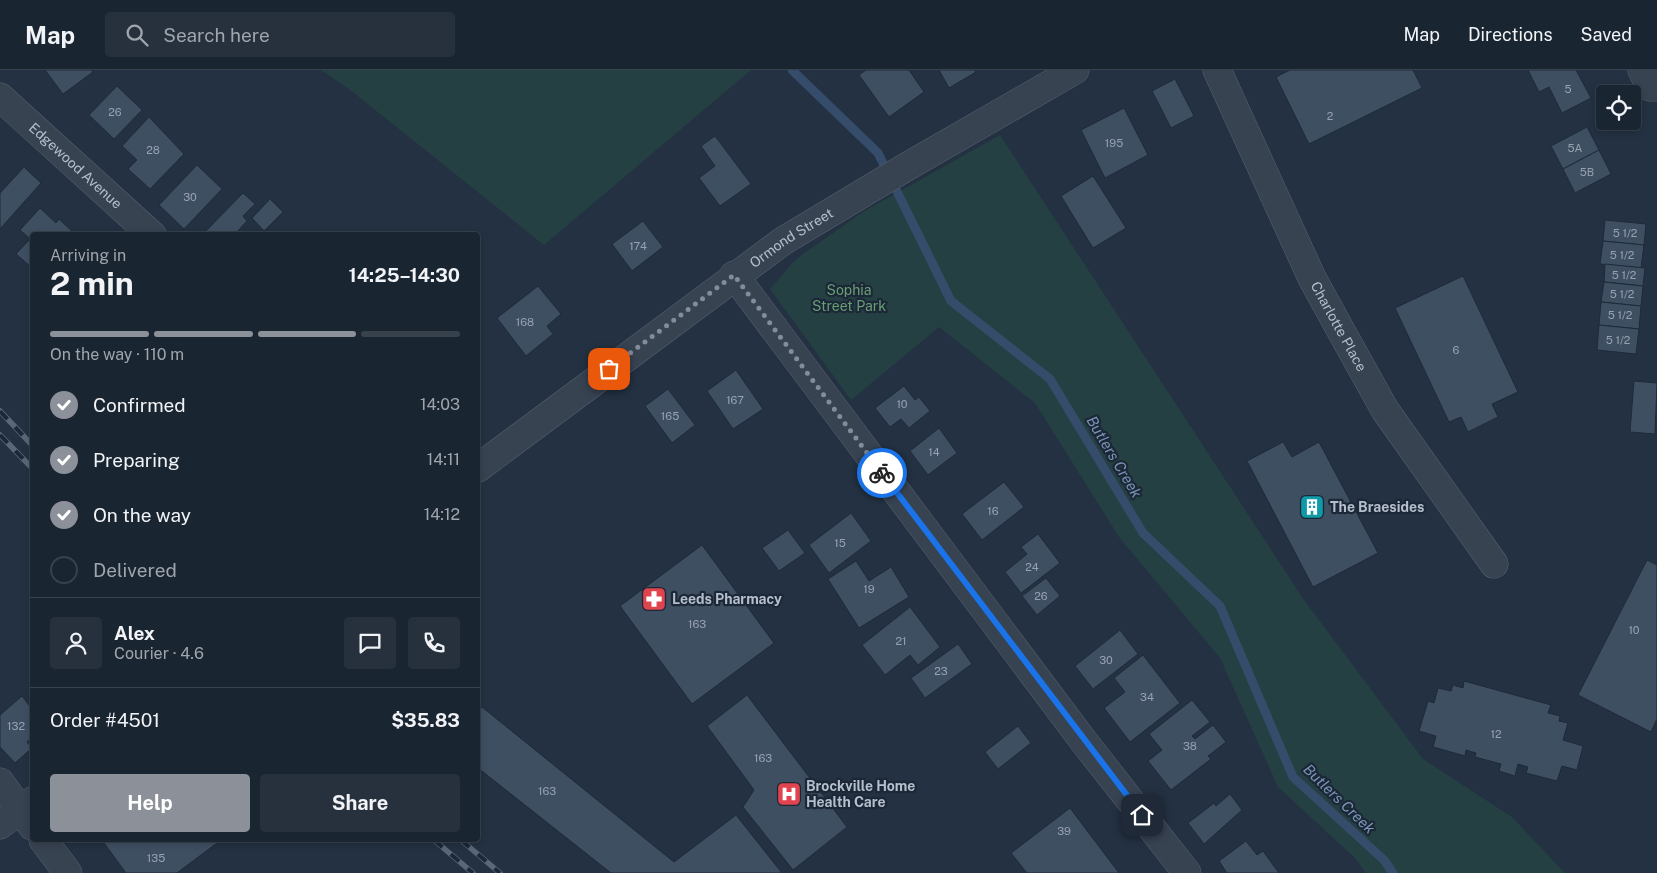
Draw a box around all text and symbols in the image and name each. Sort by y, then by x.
search box [105,12,455,57]
text: Map [25,21,75,49]
icon: search [123,21,151,49]
text: Search here [163,24,270,46]
text: Map [1403,24,1440,45]
text: Directions [1468,24,1553,45]
text: Saved [1581,24,1632,45]
house number: 5 [1564,83,1572,95]
map controls [1596,85,1641,130]
button: locate [1596,85,1641,130]
house number: 26 [108,106,122,118]
house number: 2 [1327,110,1334,122]
street label: Edgewood Avenue [26,119,125,212]
house number: 195 [1105,137,1123,149]
house number: 5A [1568,142,1583,154]
house number: 28 [146,144,160,156]
house number: 5B [1580,166,1594,178]
house number: 30 [183,191,197,203]
street label: Ormond Street [747,205,836,271]
house number: 5 1/2 [1613,227,1638,239]
house number: 174 [629,240,647,252]
text: Arriving in [50,246,126,265]
house number: 5 1/2 [1610,249,1635,261]
text: 14:25–14:30 [349,264,460,286]
text: 2 min [50,265,134,302]
house number: 5 1/2 [1612,269,1637,281]
street label: Charlotte Place [1308,279,1370,374]
park label: Sophia Street Park [812,282,886,314]
house number: 5 1/2 [1610,288,1635,300]
house number: 5 1/2 [1608,309,1633,321]
house number: 168 [516,316,534,328]
house number: 5 1/2 [1606,334,1631,346]
house number: 6 [1453,344,1460,356]
text: On the way · 110 m [50,345,184,364]
pin [588,348,630,390]
icon: bag [595,355,623,383]
icon: check [50,391,78,419]
text: Confirmed [93,394,186,416]
house number: 167 [726,394,744,406]
text: 14:03 [420,395,460,414]
house number: 10 [896,398,908,410]
house number: 165 [661,410,679,422]
water label: Butlers Creek [1083,413,1146,502]
icon: check [50,446,78,474]
house number: 14 [928,446,940,458]
courier [857,448,907,498]
text: Preparing [93,449,180,471]
text: 14:11 [427,450,460,469]
icon: bike [868,459,896,487]
building icon: The Braesides [1299,494,1325,520]
place label: The Braesides [1330,499,1424,515]
icon: check [50,501,78,529]
text: On the way [93,504,191,526]
text: 14:12 [424,505,460,524]
house number: 16 [987,505,999,517]
house number: 15 [834,537,846,549]
text: Delivered [93,559,177,581]
house number: 24 [1025,561,1039,573]
house number: 19 [863,583,875,595]
pharmacy icon: Leeds Pharmacy [641,586,667,612]
house number: 26 [1034,590,1048,602]
place label: Leeds Pharmacy [672,591,782,607]
button: person [50,617,102,669]
button: chat [344,617,396,669]
button: phone [408,617,460,669]
house number: 163 [688,618,706,630]
text: Alex [114,622,155,644]
house number: 10 [1628,624,1640,636]
house number: 21 [895,635,907,647]
text: Courier · 4.6 [114,644,204,663]
house number: 30 [1099,654,1113,666]
house number: 23 [934,665,948,677]
house number: 34 [1140,691,1154,703]
text: Order #4501 [50,709,160,731]
text: $35.83 [391,709,460,731]
house number: 132 [7,720,25,732]
house number: 12 [1490,728,1502,740]
house number: 38 [1183,740,1197,752]
house number: 163 [754,752,772,764]
water label: Butlers Creek [1300,760,1379,838]
button: Help [50,774,250,832]
button: Share [260,774,460,832]
place label: Brockville Home Health Care [806,778,915,810]
hospital icon: Brockville Home Health Care [776,781,802,807]
house number: 163 [538,785,556,797]
pin [1121,794,1163,836]
icon: home [1128,801,1156,829]
house number: 39 [1057,825,1071,837]
house number: 135 [147,852,165,864]

